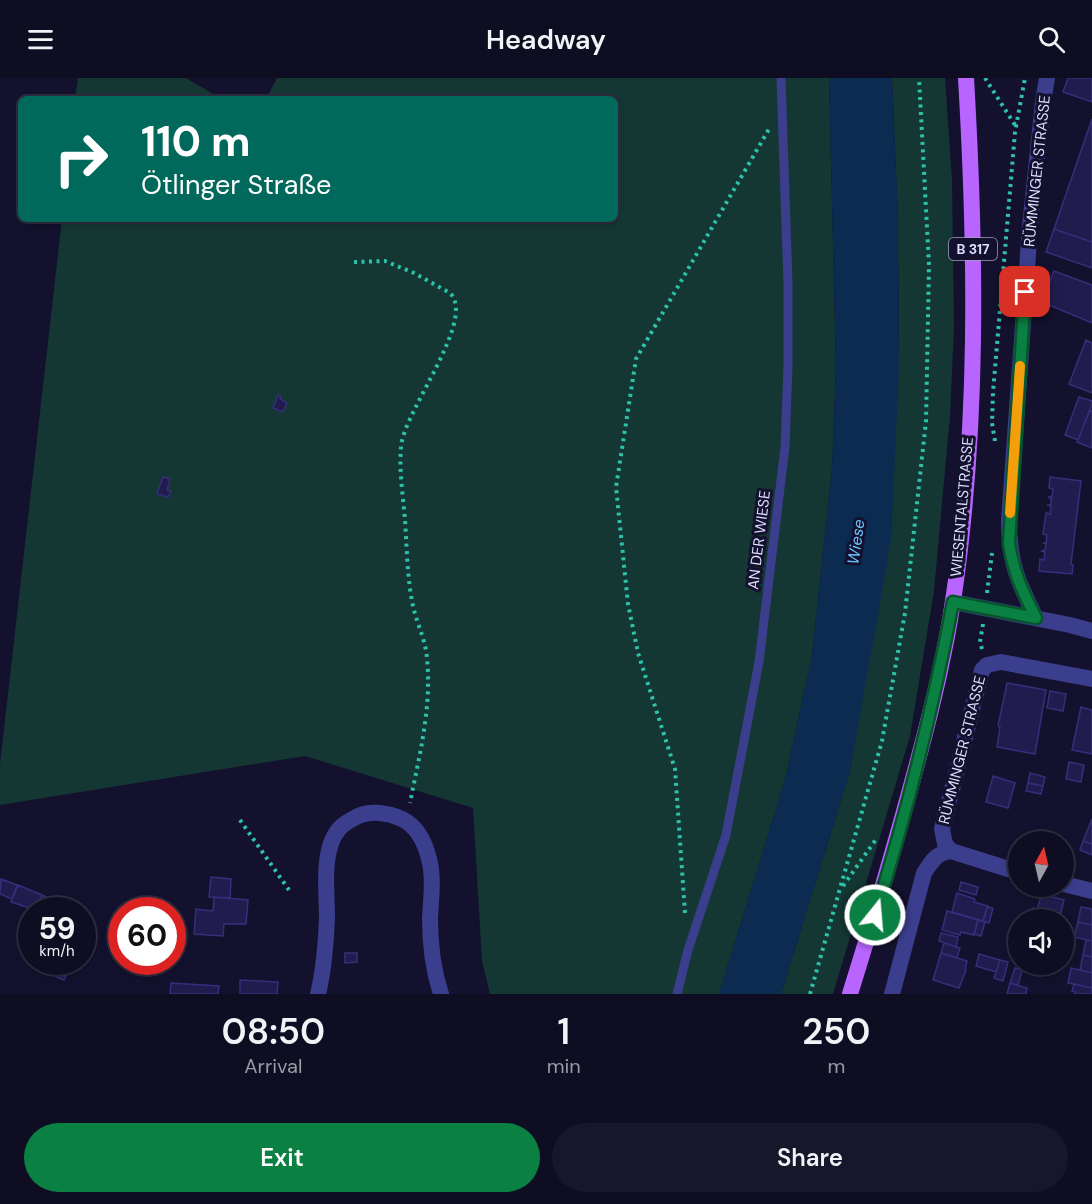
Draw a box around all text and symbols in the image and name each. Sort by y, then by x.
text: Headway [486,22,606,57]
icon: menu [24,23,57,56]
icon: search [1035,23,1068,56]
street label: RÜMMINGER STRASSE [1019,94,1055,248]
text: 110 m [141,114,251,169]
icon: right [42,120,120,198]
text: Ötlinger Straße [141,167,331,202]
road number: B 317 [949,238,997,260]
pin [999,266,1050,317]
icon: arrive [1008,275,1041,308]
street label: WIESENTALSTRASSE [946,436,978,578]
street label: AN DER WIESE [743,489,775,591]
water label: Wiese [842,518,870,566]
street label: RÜMMINGER STRASSE [934,674,990,826]
north arrow [1008,831,1074,897]
map controls [1008,831,1074,975]
position arrow [843,883,907,947]
speed limit sign: 60 [108,897,186,975]
text: 59 [39,909,76,948]
button: sound [1008,909,1074,975]
text: km/h [39,941,75,961]
text: 08:50 [222,1008,325,1055]
text: 1 [557,1008,570,1055]
text: 250 [802,1008,870,1055]
text: Arrival [244,1053,302,1079]
text: min [547,1053,581,1079]
text: m [827,1053,845,1079]
button: Exit [24,1123,540,1192]
button: Share [552,1123,1068,1192]

